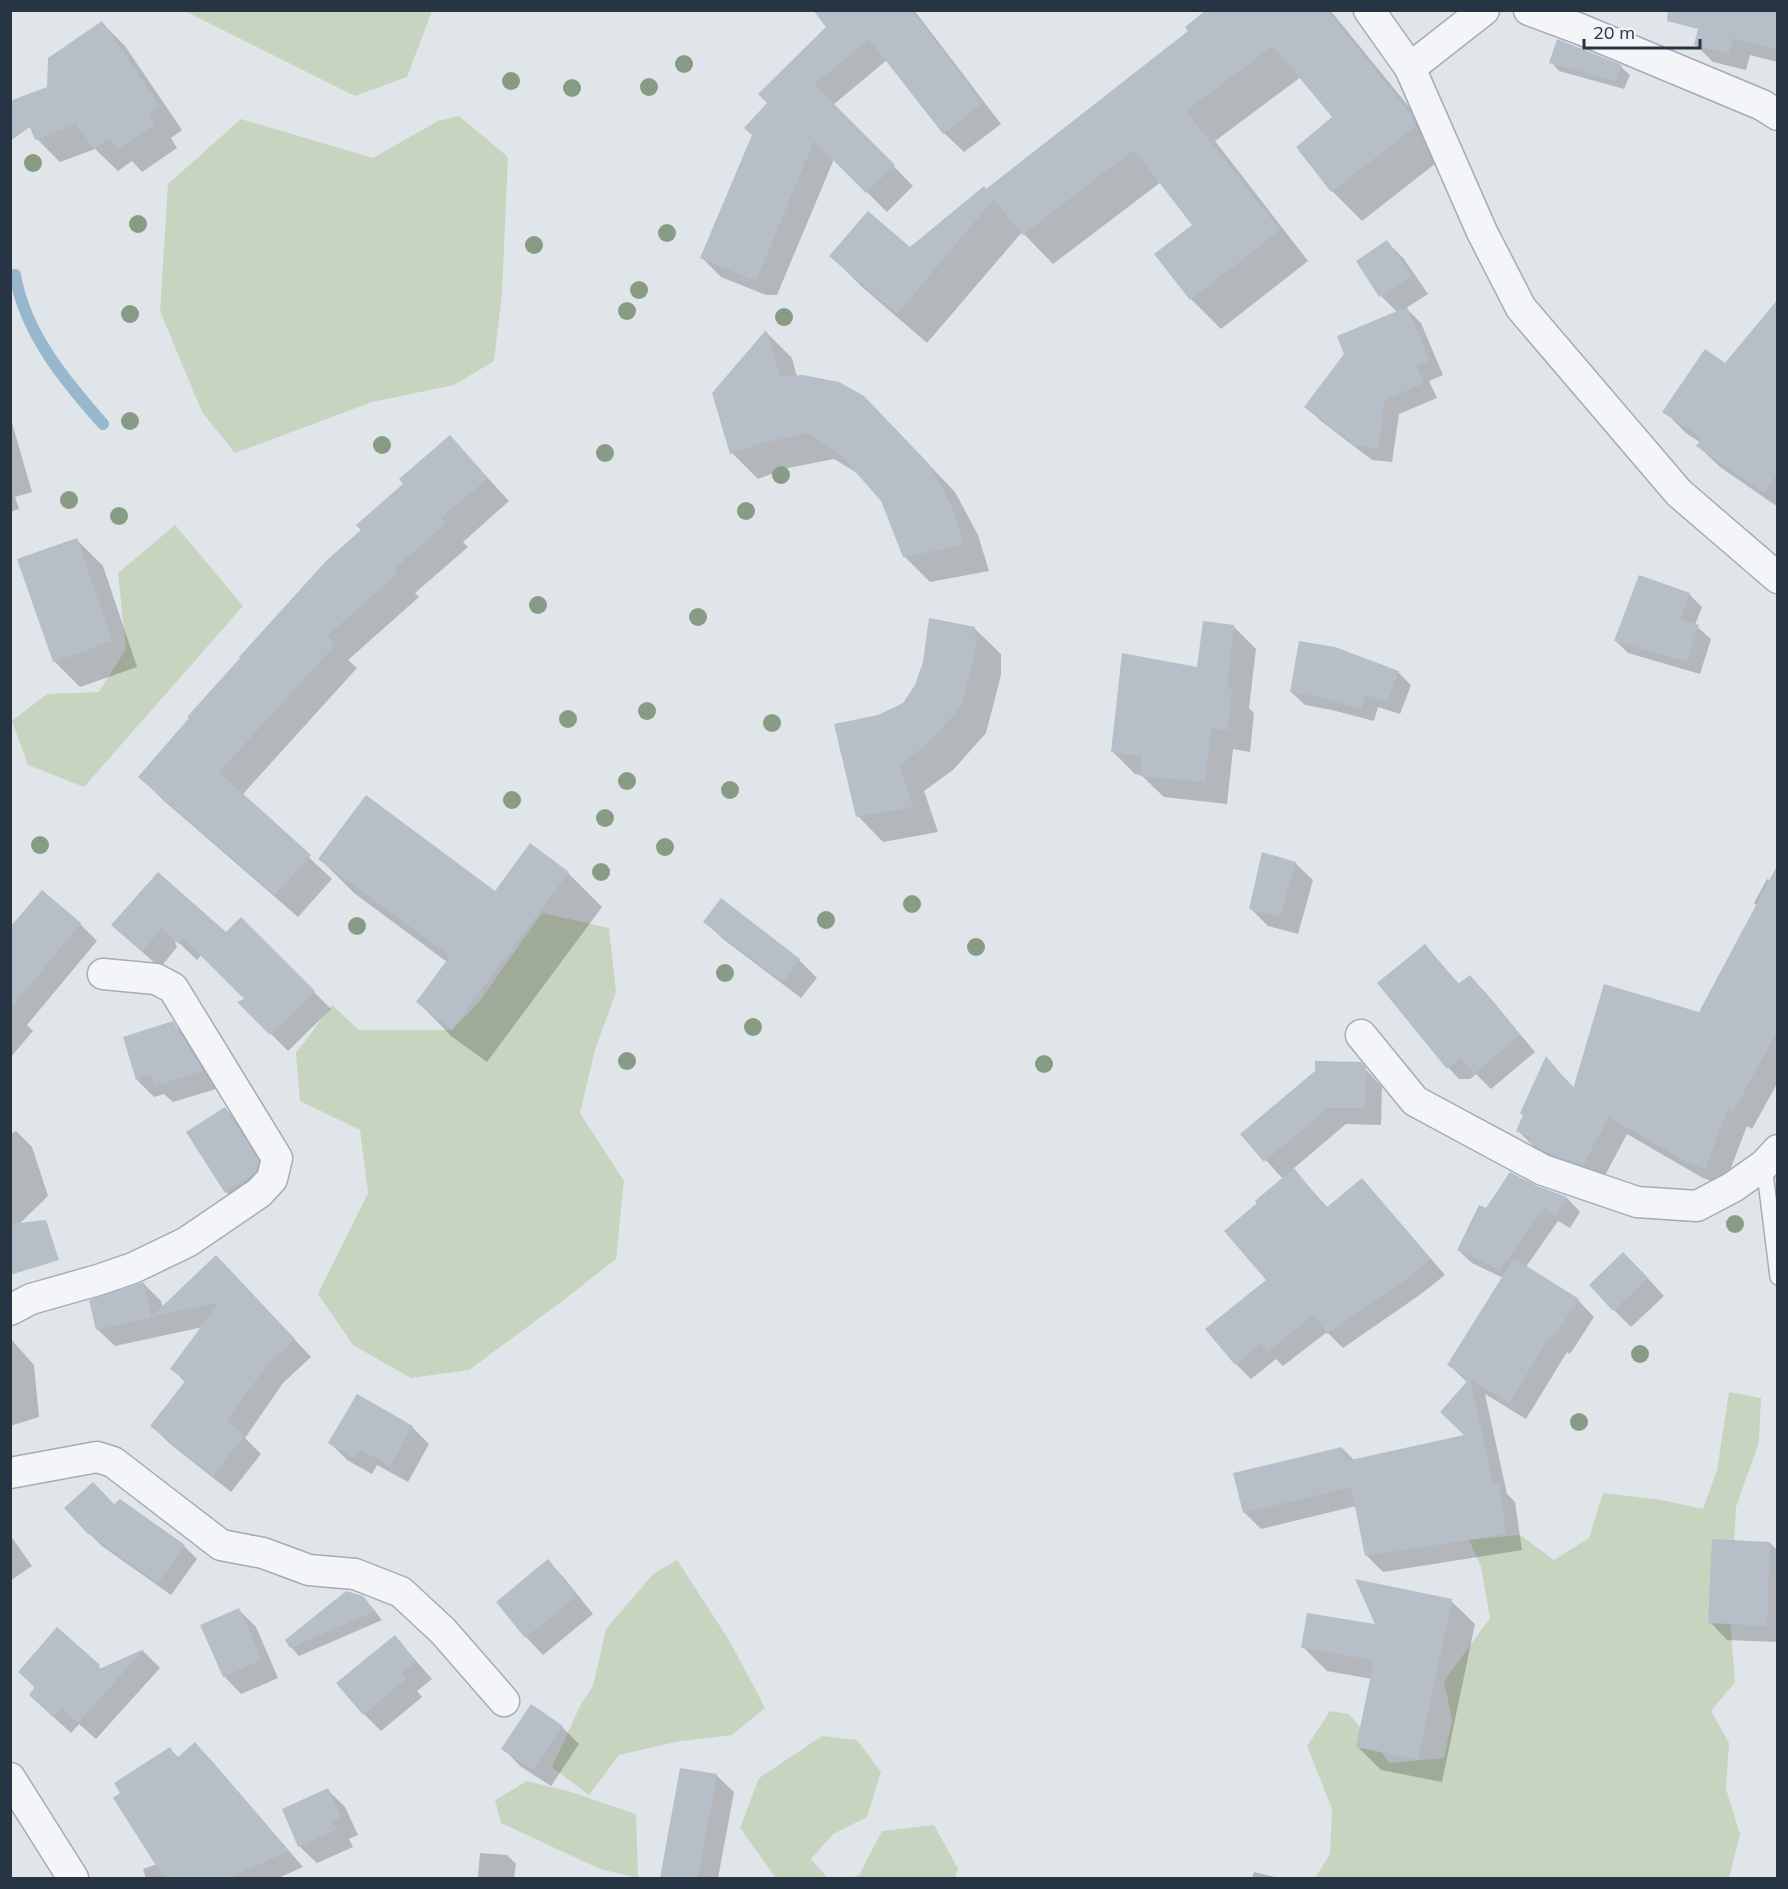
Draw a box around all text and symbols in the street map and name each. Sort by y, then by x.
scale bar [1584,12,1700,50]
text: 20 m [1593,21,1635,44]

